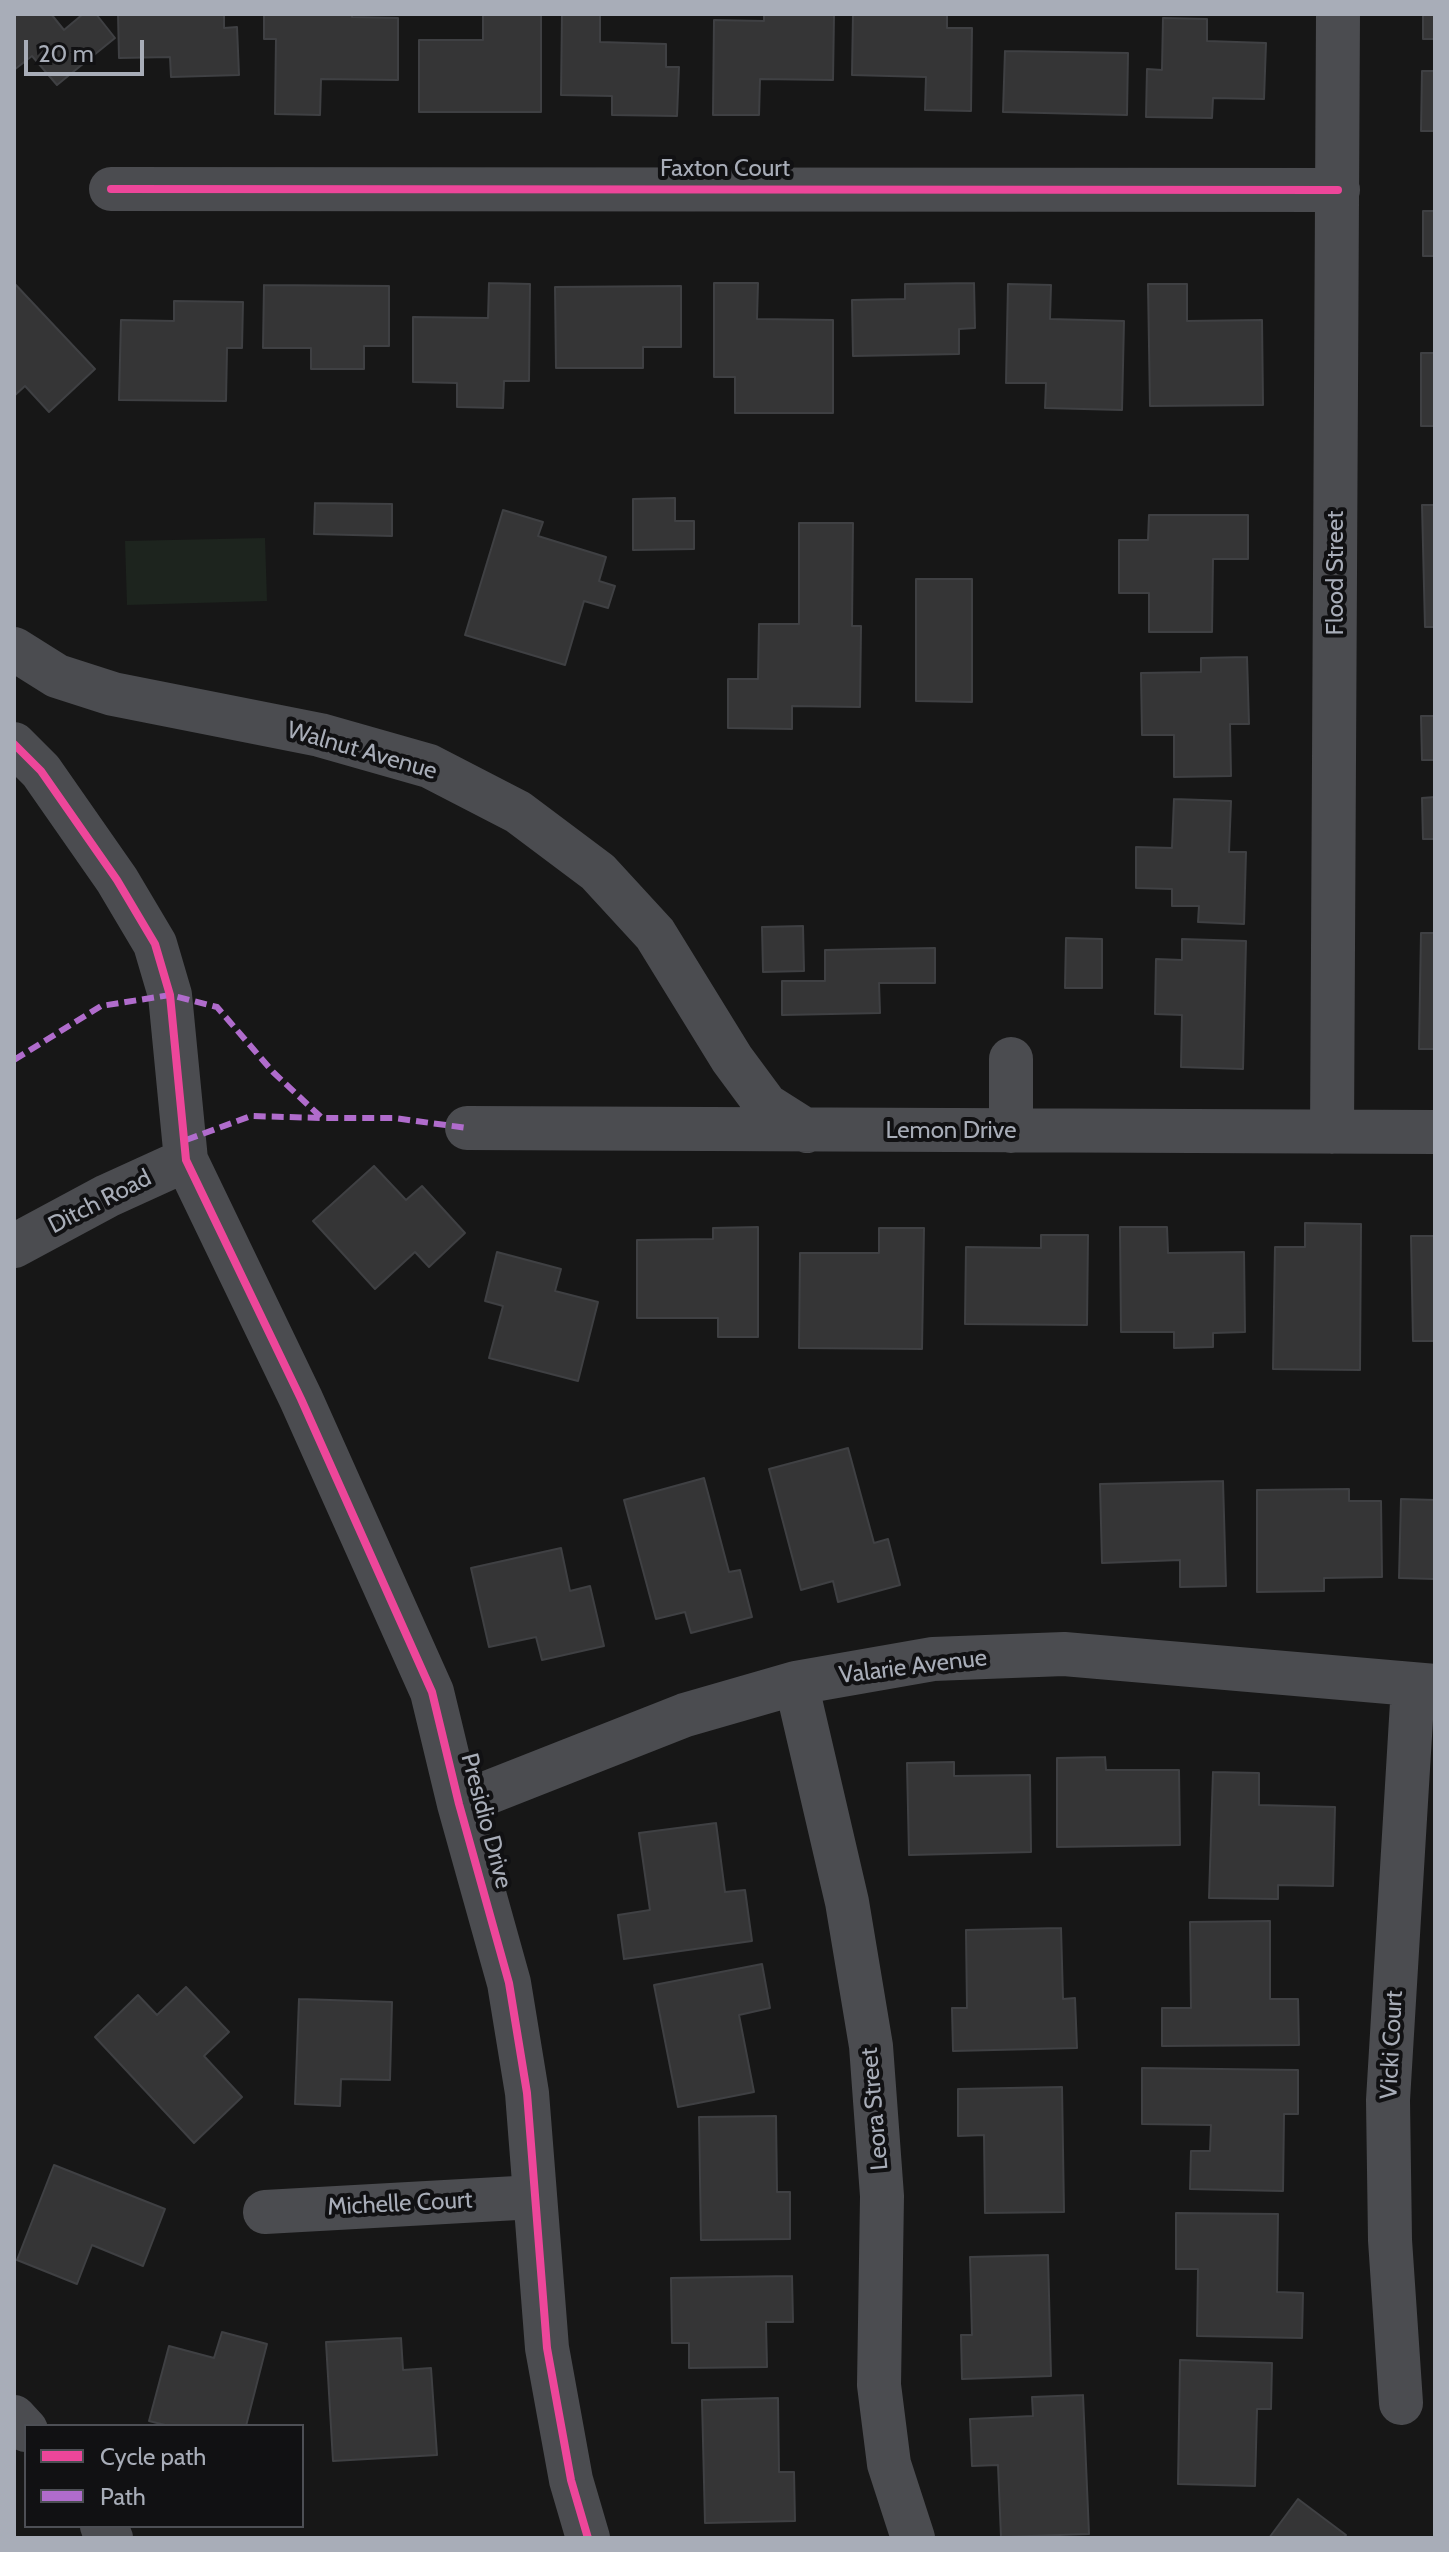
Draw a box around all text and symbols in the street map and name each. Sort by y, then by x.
scale bar [28,24,148,74]
text: 20 m [38,39,94,68]
street label: Faxton Court [660,155,790,183]
street label: Flood Street [1322,511,1350,635]
street label: Walnut Avenue [284,716,440,786]
street label: Lemon Drive [886,1117,1016,1145]
street label: Ditch Road [44,1164,156,1240]
street label: Valarie Avenue [837,1644,989,1690]
street label: Presidio Drive [454,1750,518,1892]
street label: Vicki Court [1375,1990,1409,2100]
street label: Leora Street [855,2046,895,2172]
street label: Michelle Court [327,2186,473,2222]
legend [24,2424,304,2528]
text: Cycle path [100,2442,206,2471]
text: Path [100,2482,146,2511]

